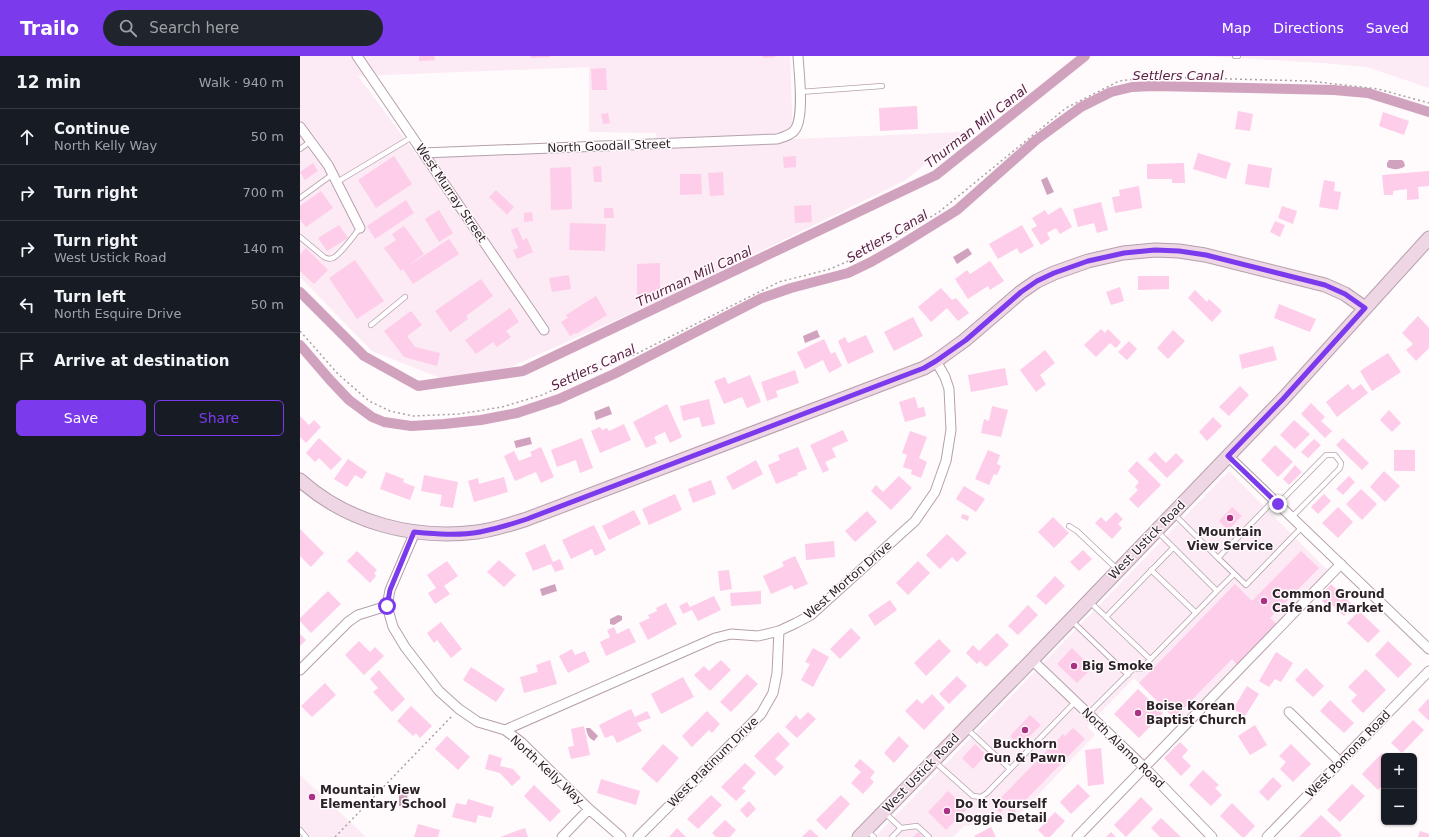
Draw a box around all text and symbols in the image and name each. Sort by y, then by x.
search box [103,10,383,46]
text: Trailo [20,17,79,39]
icon: search [117,17,139,39]
text: Search here [149,19,239,37]
text: Map [1222,20,1251,36]
text: Directions [1273,20,1344,36]
text: Saved [1366,20,1409,36]
water label: Settlers Canal [1132,68,1224,83]
text: 12 min [16,72,81,92]
text: Walk · 940 m [199,75,284,90]
water label: Thurman Mill Canal [922,82,1031,171]
text: Continue [54,120,130,138]
icon: ahead [16,126,38,148]
text: 50 m [251,129,284,144]
street label: North Goodall Street [547,137,671,155]
text: North Kelly Way [54,138,157,153]
street label: West Murray Street [413,141,489,245]
icon: right [16,182,38,204]
text: Turn right [54,184,138,202]
text: 700 m [242,185,284,200]
water label: Settlers Canal [844,207,931,266]
text: Turn right [54,232,138,250]
icon: right [16,238,38,260]
text: 140 m [242,241,284,256]
water label: Thurman Mill Canal [634,243,755,310]
text: West Ustick Road [54,250,167,265]
text: Turn left [54,288,126,306]
icon: left [16,294,38,316]
text: 50 m [251,297,284,312]
text: North Esquire Drive [54,306,181,321]
water label: Settlers Canal [549,341,638,394]
icon: arrive [16,350,38,372]
text: Arrive at destination [54,352,229,370]
button: Save [16,400,146,436]
button: Share [154,400,284,436]
route end [1269,495,1287,513]
street label: West Ustick Road [1106,498,1188,582]
marker: Mountain View Service [1225,513,1235,523]
place label: Mountain View Service [1187,525,1273,553]
street label: West Morton Drive [801,538,895,622]
place label: Common Ground Cafe and Market [1272,587,1385,615]
marker: Common Ground Cafe and Market [1259,596,1269,606]
route start [378,597,396,615]
place label: Big Smoke [1082,659,1153,673]
marker: Big Smoke [1069,661,1079,671]
place label: Boise Korean Baptist Church [1146,699,1246,727]
street label: North Alamo Road [1079,705,1167,791]
marker: Boise Korean Baptist Church [1133,708,1143,718]
street label: West Pomona Road [1303,708,1393,800]
street label: West Platinum Drive [665,714,761,810]
marker: Buckhorn Gun & Pawn [1020,725,1030,735]
street label: West Ustick Road [880,731,962,815]
street label: North Kelly Way [507,732,587,808]
place label: Buckhorn Gun & Pawn [984,737,1066,765]
map controls [1381,753,1417,825]
button: + [1381,753,1417,789]
place label: Mountain View Elementary School [320,783,446,811]
button: − [1381,789,1417,825]
marker: Mountain View Elementary School [307,792,317,802]
place label: Do It Yourself Doggie Detail [955,797,1047,825]
marker: Do It Yourself Doggie Detail [942,806,952,816]

